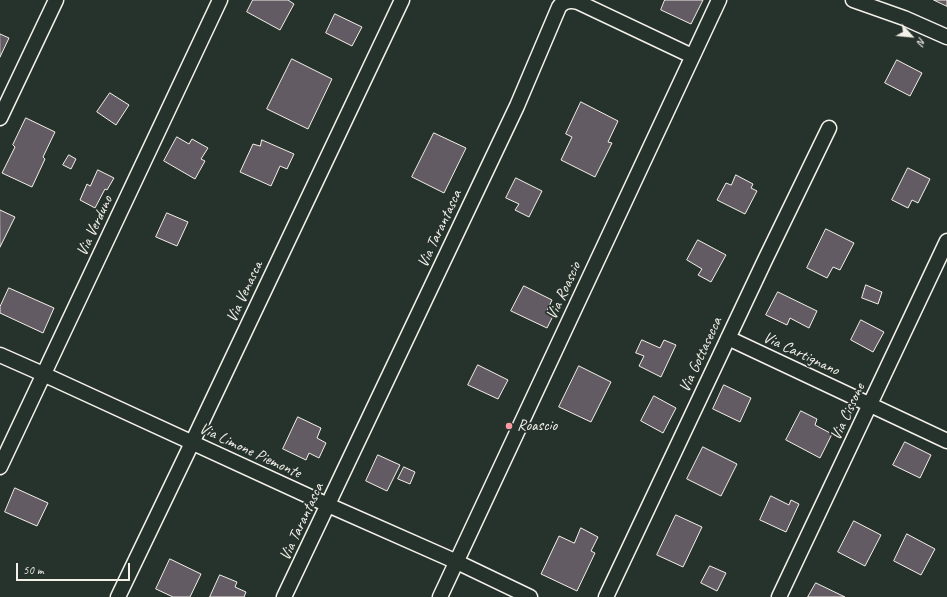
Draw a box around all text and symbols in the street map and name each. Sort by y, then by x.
north arrow [891,16,931,56]
text: N [914,35,929,48]
street label: Via Tarantasca [414,187,466,271]
street label: Via Verduno [73,193,117,259]
street label: Via Venasca [223,258,267,326]
street label: Via Roascio [542,259,586,323]
street label: Via Gottasecca [675,314,727,396]
street label: Via Cartignano [760,328,842,380]
street label: Via Cissone [826,380,870,444]
place label: Roascio [517,416,557,436]
street label: Via Limone Piemonte [196,419,304,483]
marker: Roascio [504,421,514,431]
street label: Via Tarantasca [276,480,328,564]
scale bar [18,555,132,581]
text: 50 m [23,562,43,578]

